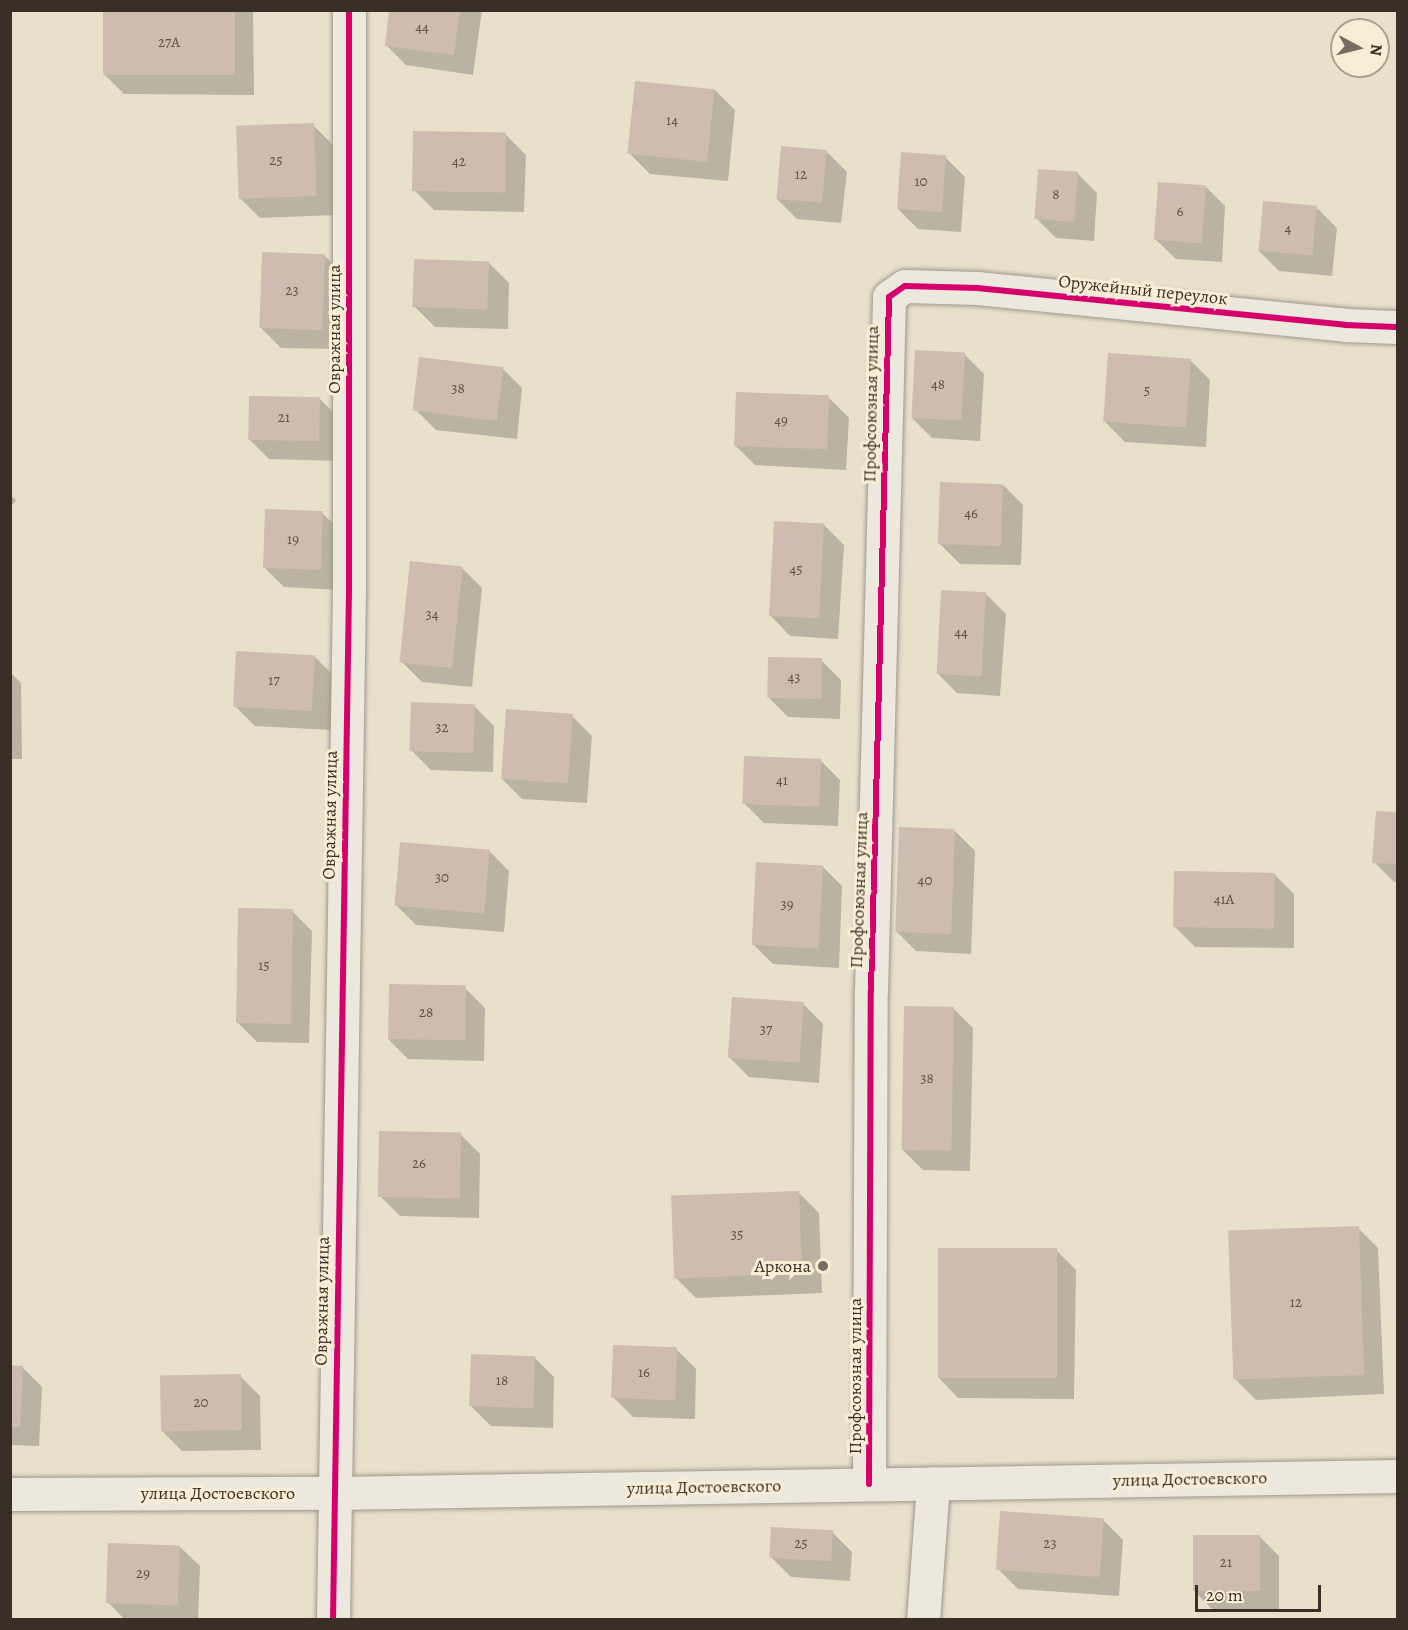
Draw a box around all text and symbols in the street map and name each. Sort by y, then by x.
north arrow [1330,18,1390,78]
house number: 44 [415,19,429,37]
house number: 27А [158,34,180,52]
text: N [1364,43,1388,57]
house number: 14 [666,112,678,130]
house number: 25 [269,152,283,170]
house number: 42 [452,153,466,171]
house number: 12 [795,166,807,184]
house number: 10 [914,173,928,191]
house number: 8 [1052,186,1060,204]
house number: 6 [1177,203,1183,221]
house number: 4 [1285,220,1291,238]
street label: Овражная улица [323,264,345,394]
street label: Оружейный переулок [1057,270,1229,310]
house number: 23 [285,282,299,300]
street label: Профсоюзная улица [859,325,883,483]
house number: 48 [931,376,945,394]
house number: 38 [451,380,465,398]
house number: 5 [1144,382,1150,400]
house number: 21 [278,409,290,427]
house number: 49 [774,412,788,430]
house number: 46 [964,505,978,523]
house number: 19 [287,531,299,549]
house number: 45 [789,561,803,579]
house number: 34 [425,606,439,624]
house number: 44 [954,624,968,642]
house number: 43 [787,669,801,687]
house number: 17 [268,672,280,690]
house number: 32 [435,719,449,737]
street label: Овражная улица [318,750,342,880]
house number: 41 [776,772,788,790]
street label: Профсоюзная улица [845,811,873,969]
house number: 30 [435,869,449,887]
house number: 40 [918,872,932,890]
house number: 41А [1214,891,1234,909]
house number: 39 [780,896,794,914]
house number: 15 [258,957,270,975]
house number: 28 [419,1004,433,1022]
house number: 37 [760,1021,772,1039]
house number: 38 [920,1070,934,1088]
house number: 26 [412,1155,426,1173]
house number: 35 [731,1226,743,1244]
street label: Овражная улица [310,1236,334,1366]
place label: Аркона [755,1255,811,1277]
marker: Аркона [816,1259,830,1273]
house number: 12 [1290,1294,1302,1312]
street label: Профсоюзная улица [844,1298,866,1454]
house number: 16 [638,1364,650,1382]
house number: 18 [496,1372,508,1390]
house number: 20 [193,1394,209,1412]
street label: улица Достоевского [1113,1467,1267,1491]
street label: улица Достоевского [627,1475,781,1499]
street label: улица Достоевского [141,1482,295,1504]
house number: 25 [794,1535,808,1553]
house number: 23 [1043,1535,1057,1553]
house number: 21 [1220,1554,1232,1572]
house number: 29 [136,1565,150,1583]
scale bar [1198,1573,1324,1611]
text: 20 m [1206,1583,1243,1607]

